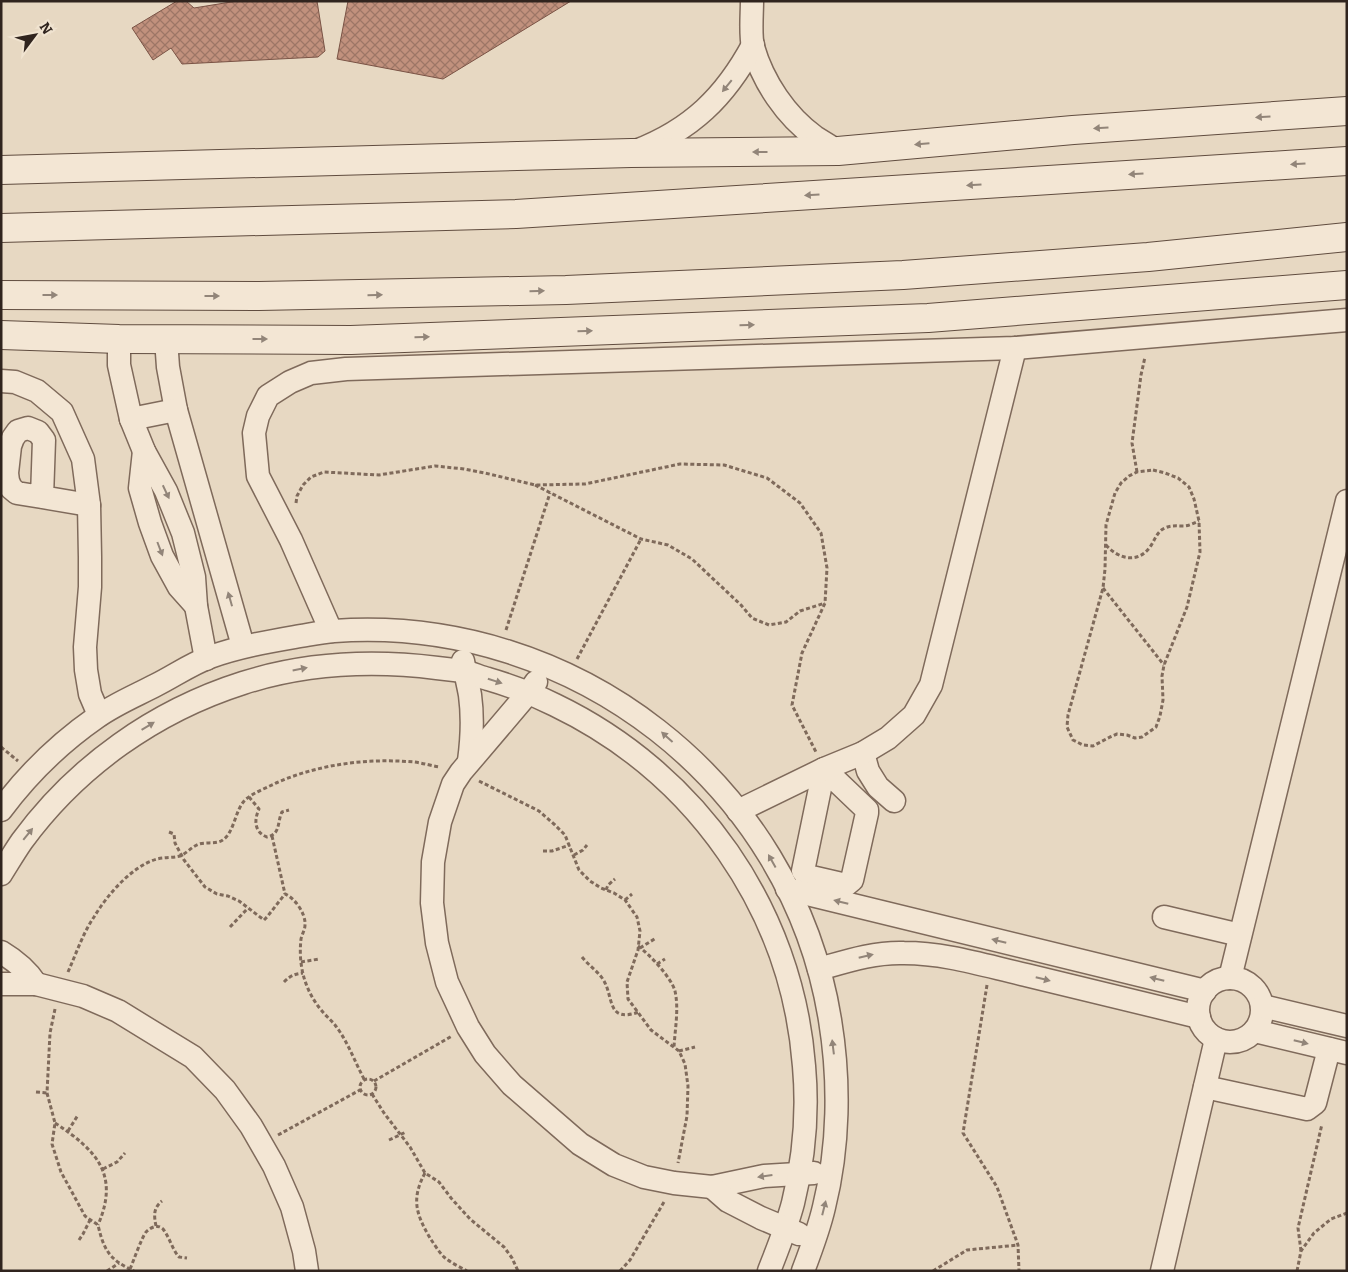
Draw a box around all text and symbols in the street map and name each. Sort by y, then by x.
north arrow [10,10,60,60]
text: N [36,19,56,38]
one-way arrow [721,80,732,93]
one-way arrow [1255,113,1271,121]
one-way arrow [1093,125,1109,133]
one-way arrow [914,140,930,148]
one-way arrow [751,148,767,156]
one-way arrow [1290,160,1306,168]
one-way arrow [1128,171,1144,179]
one-way arrow [966,181,982,189]
one-way arrow [803,191,819,199]
one-way arrow [530,287,546,295]
one-way arrow [42,291,58,299]
one-way arrow [367,291,383,299]
one-way arrow [205,292,221,300]
one-way arrow [739,320,755,328]
one-way arrow [577,327,593,335]
one-way arrow [415,333,431,341]
one-way arrow [252,335,268,343]
one-way arrow [161,484,170,499]
one-way arrow [156,542,164,556]
one-way arrow [226,592,234,607]
one-way arrow [292,665,308,673]
one-way arrow [488,678,503,686]
one-way arrow [142,721,155,730]
one-way arrow [660,732,673,743]
one-way arrow [23,827,34,840]
one-way arrow [767,854,776,867]
one-way arrow [834,898,849,906]
one-way arrow [992,937,1007,945]
one-way arrow [858,952,873,960]
one-way arrow [1035,975,1050,983]
one-way arrow [1150,975,1165,983]
one-way arrow [829,1038,837,1054]
one-way arrow [1293,1038,1308,1046]
one-way arrow [757,1173,773,1181]
one-way arrow [820,1200,828,1215]

